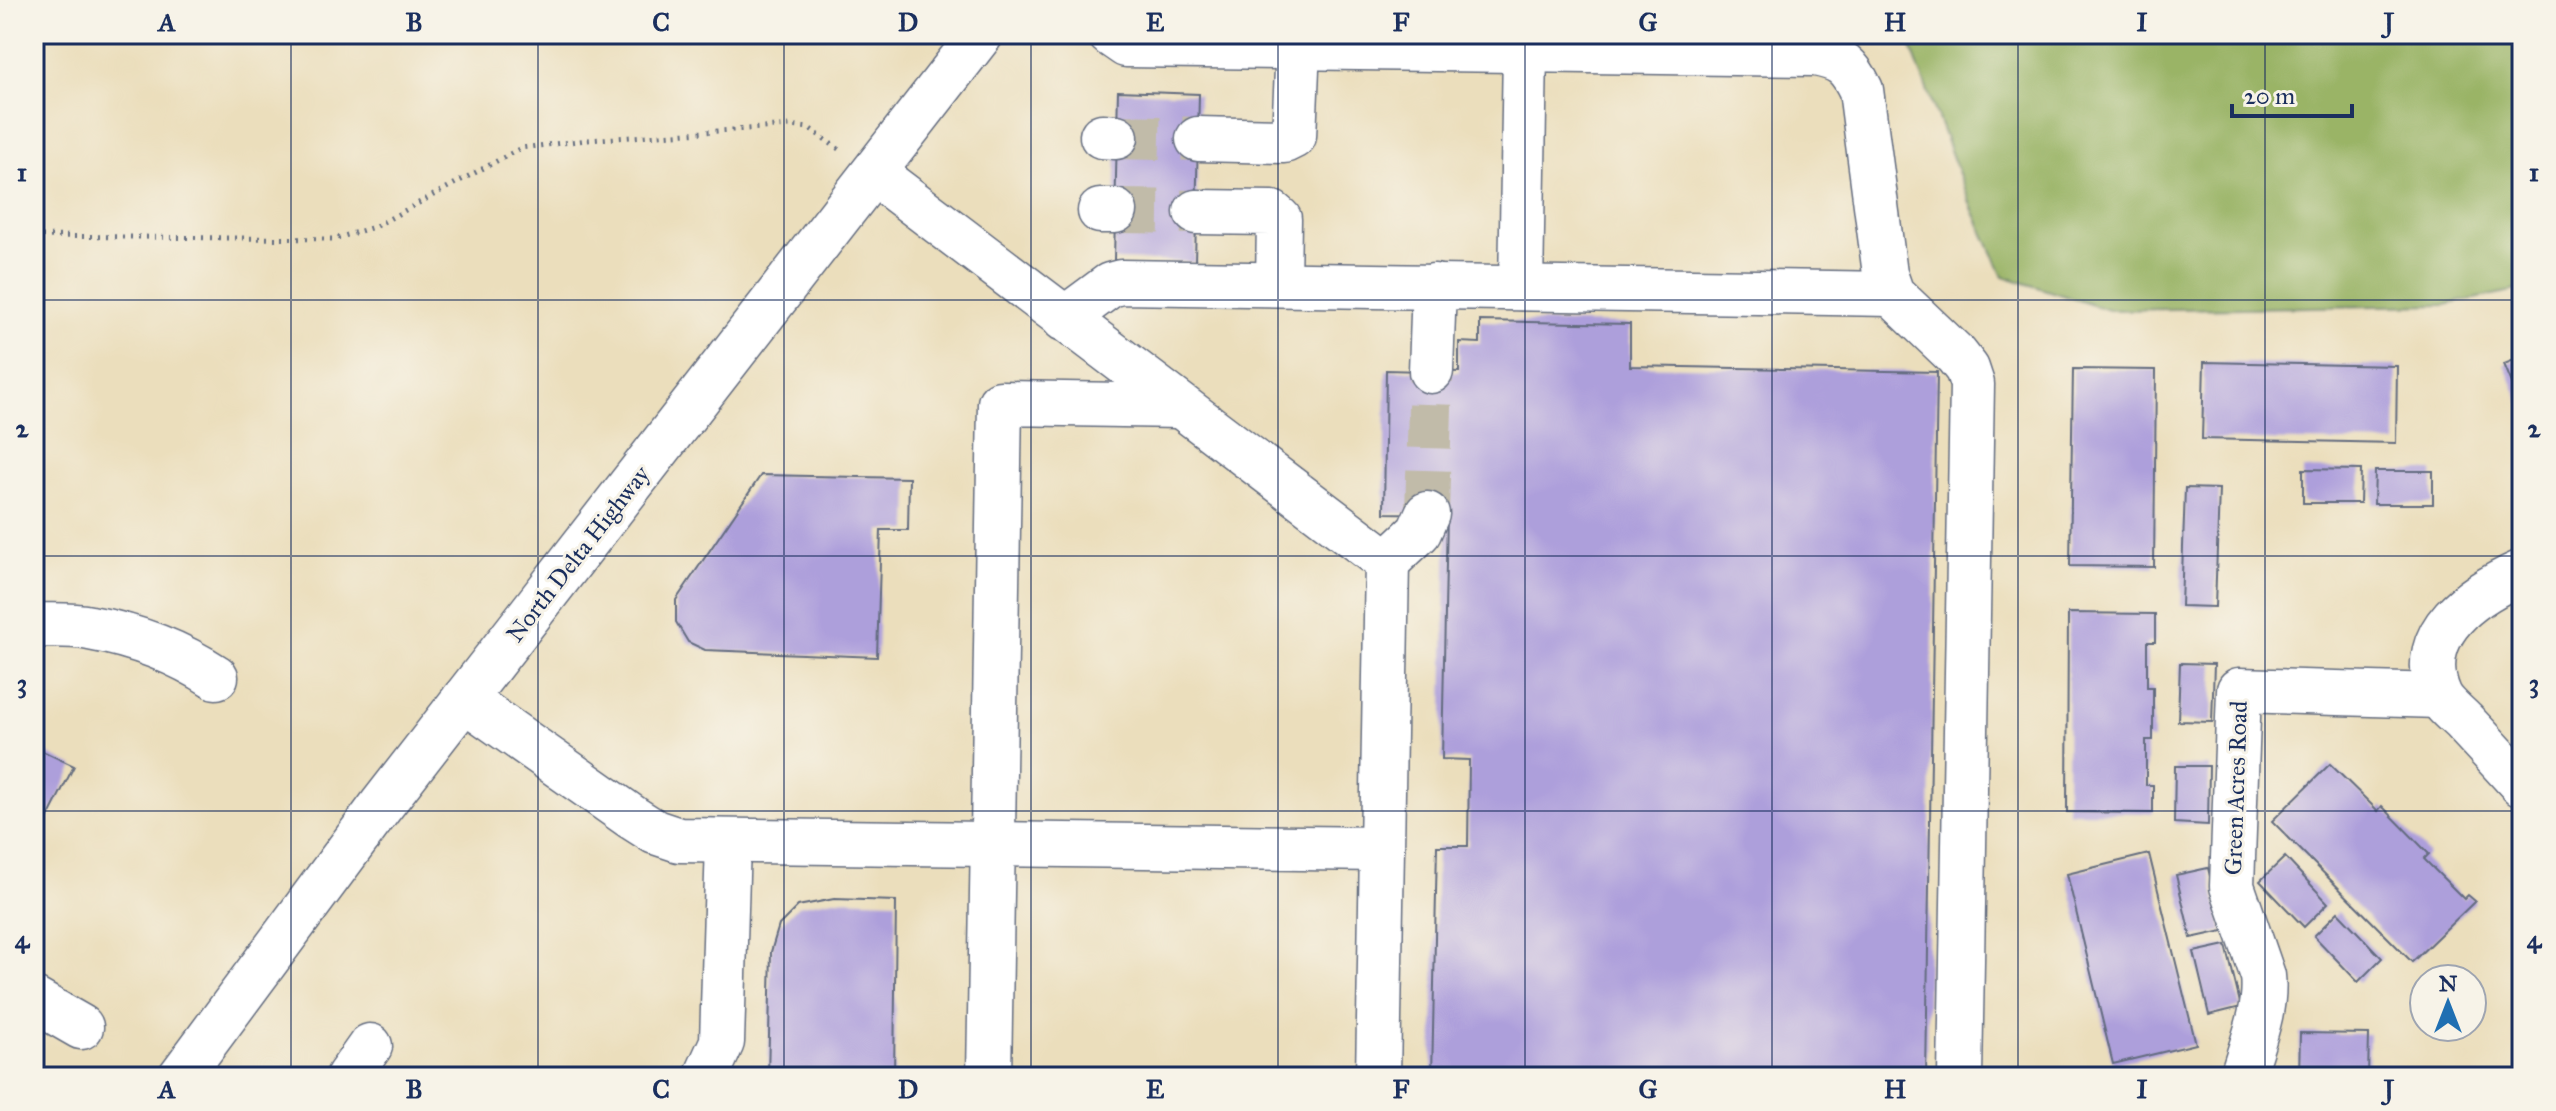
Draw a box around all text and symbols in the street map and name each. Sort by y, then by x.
text: A [156,6,176,38]
text: B [405,6,423,38]
text: C [652,6,670,38]
text: D [898,6,918,38]
text: E [1146,6,1165,38]
text: F [1393,6,1410,38]
text: G [1638,6,1658,38]
text: H [1884,6,1907,38]
text: I [2136,6,2148,38]
text: J [2381,6,2395,39]
scale bar [2232,68,2352,118]
text: 20 m [2244,81,2295,111]
text: 1 [17,156,27,188]
text: 1 [2529,156,2539,188]
text: 2 [16,412,30,444]
text: 2 [2528,412,2542,444]
street label: North Delta Highway [500,459,657,648]
text: 3 [17,667,27,699]
text: 3 [2529,667,2539,699]
street label: Green Acres Road [2218,700,2254,876]
text: 4 [15,923,31,955]
text: 4 [2527,923,2543,955]
north arrow [2408,963,2488,1043]
text: N [2439,970,2458,997]
text: A [156,1073,176,1105]
text: B [405,1073,423,1105]
text: C [652,1073,670,1105]
text: D [898,1073,918,1105]
text: E [1146,1073,1165,1105]
text: F [1393,1073,1410,1105]
text: G [1638,1073,1658,1105]
text: H [1884,1073,1907,1105]
text: I [2136,1073,2148,1105]
text: J [2381,1073,2395,1106]

